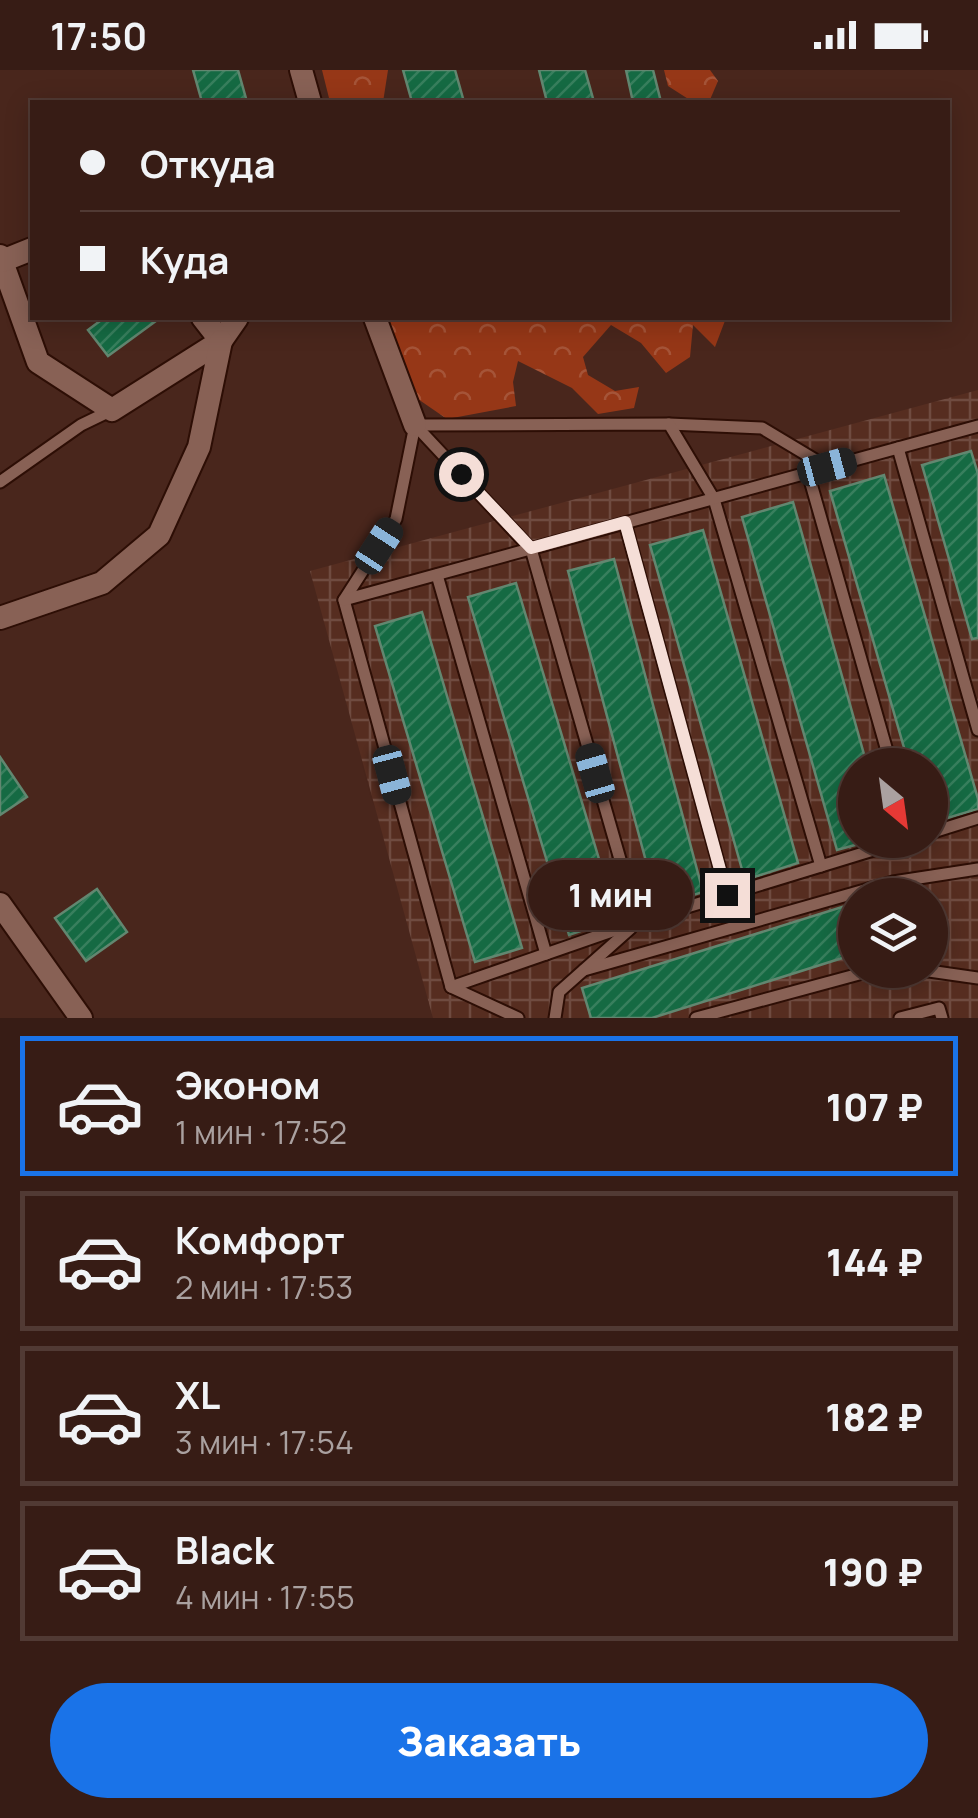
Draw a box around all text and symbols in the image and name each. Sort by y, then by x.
text: 17:50 [50,9,147,61]
text: Откуда [140,137,276,189]
text: Куда [140,233,229,285]
car [794,445,860,489]
route start [439,452,484,497]
car [350,513,408,579]
car [572,740,618,806]
car [370,742,414,808]
north arrow [838,748,948,858]
map controls [838,748,948,988]
callout: 1 мин [527,860,692,930]
text: 1 мин [568,873,653,917]
route end [705,873,750,918]
button: layers [838,878,948,988]
text: Эконом [175,1058,321,1110]
icon: car [55,1061,145,1151]
text: 107 ₽ [826,1080,923,1132]
text: 1 мин · 17:52 [175,1110,347,1154]
text: Комфорт [175,1213,345,1265]
icon: car [55,1216,145,1306]
text: 144 ₽ [826,1235,923,1287]
text: 2 мин · 17:53 [175,1265,353,1309]
text: XL [175,1368,220,1420]
icon: car [55,1371,145,1461]
text: 182 ₽ [825,1390,923,1442]
text: 3 мин · 17:54 [175,1420,354,1464]
text: Black [175,1523,274,1575]
icon: car [55,1526,145,1616]
text: 190 ₽ [823,1545,923,1597]
text: 4 мин · 17:55 [175,1575,355,1619]
button: Заказать [50,1683,928,1798]

